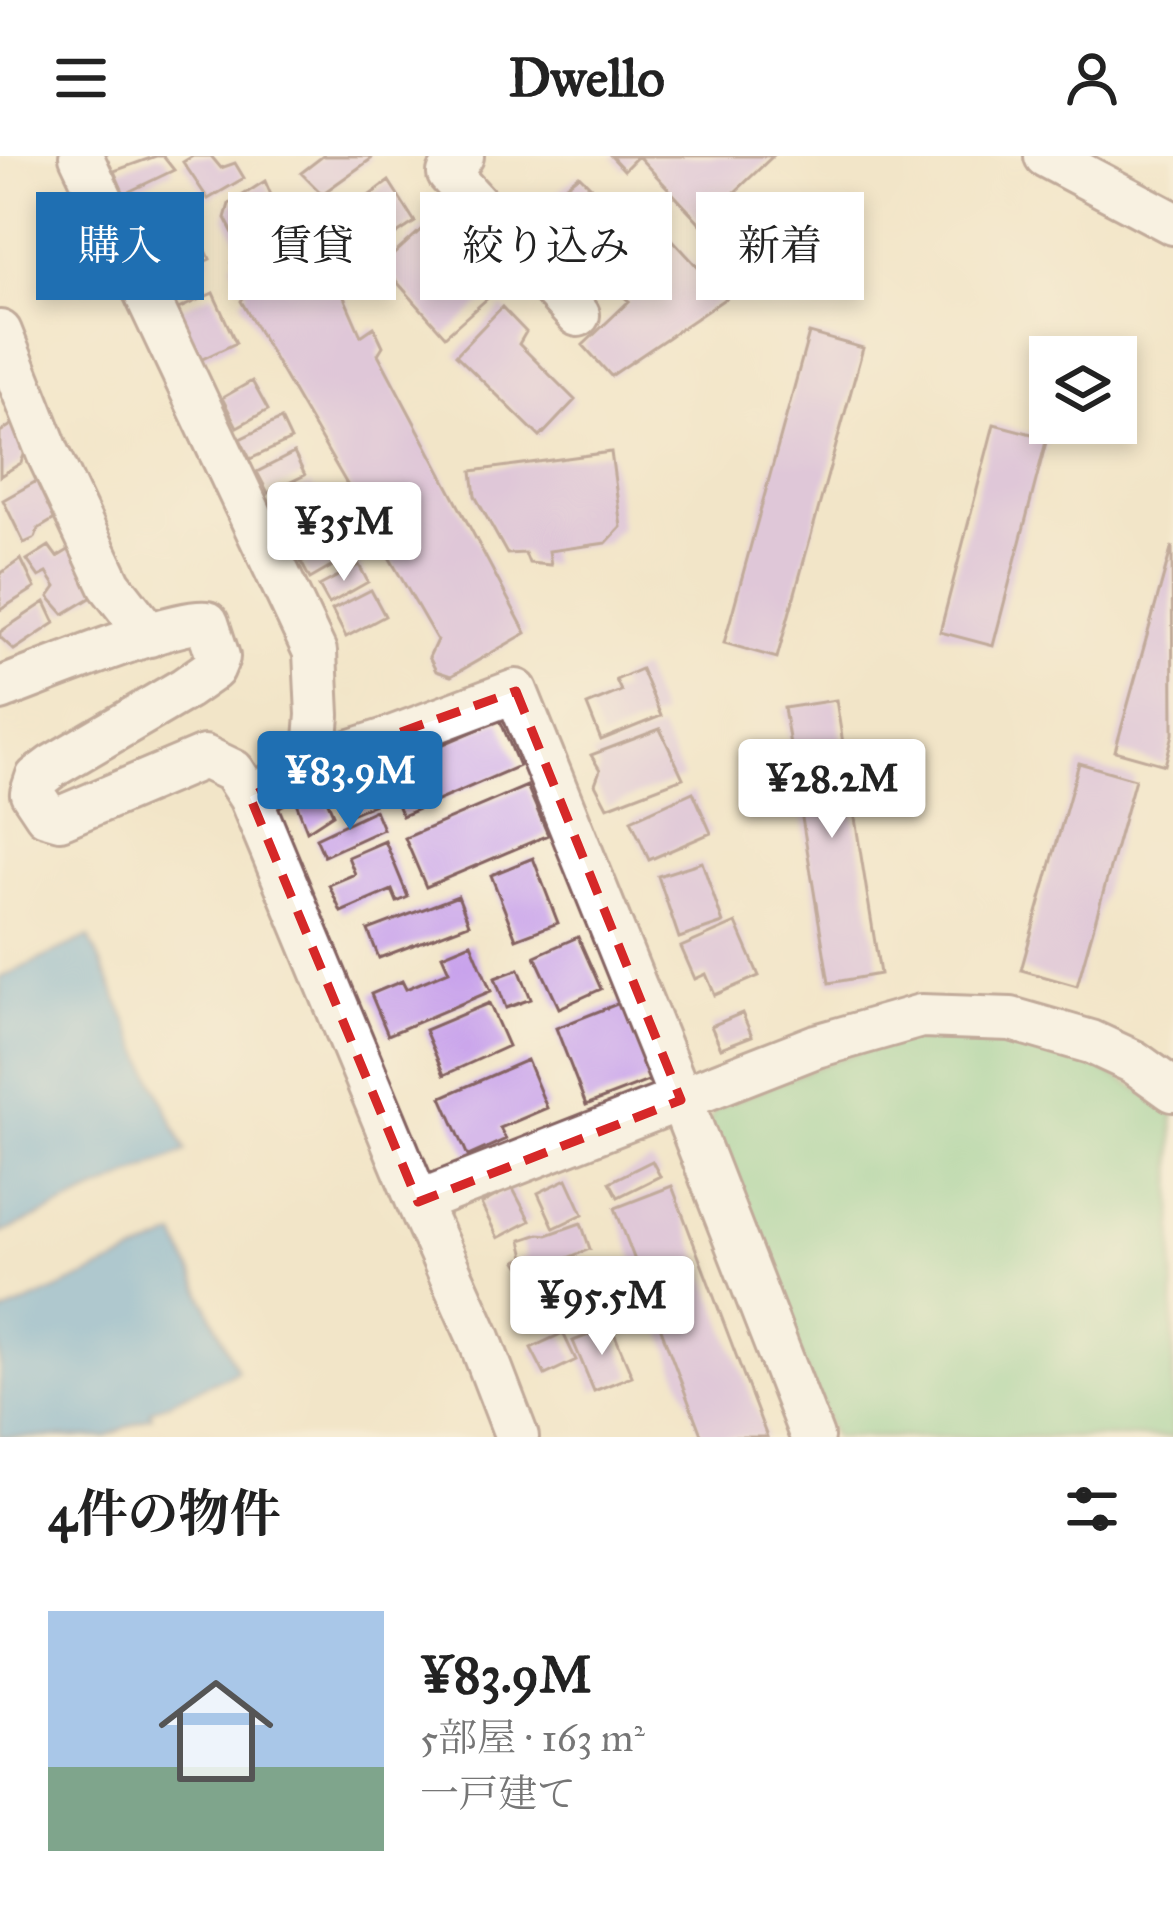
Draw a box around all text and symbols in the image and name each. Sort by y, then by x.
icon: menu [48,45,114,111]
text: Dwello [508,45,665,111]
icon: person [1059,45,1125,111]
chip: 購入 [36,192,204,300]
chip: 賃貸 [228,192,396,300]
chip: 絞り込み [420,192,672,300]
chip: 新着 [696,192,864,300]
map controls [1029,336,1137,444]
button: layers [1029,336,1137,444]
pin: ¥35M [273,482,415,584]
text: ¥35M [294,497,394,545]
pin: ¥83.9M [252,731,448,833]
pin: ¥28.2M [734,739,930,841]
text: ¥83.9M [284,746,416,794]
text: ¥28.2M [765,754,899,802]
pin: ¥95.5M [504,1256,700,1358]
text: ¥95.5M [537,1271,667,1319]
icon: filters [1059,1476,1125,1542]
text: 4件の物件 [48,1483,280,1545]
text: ¥83.9M [420,1644,592,1706]
icon: home [144,1659,288,1803]
text: 5部屋 · 163 m² [420,1714,645,1762]
text: 一戸建て [420,1770,576,1818]

